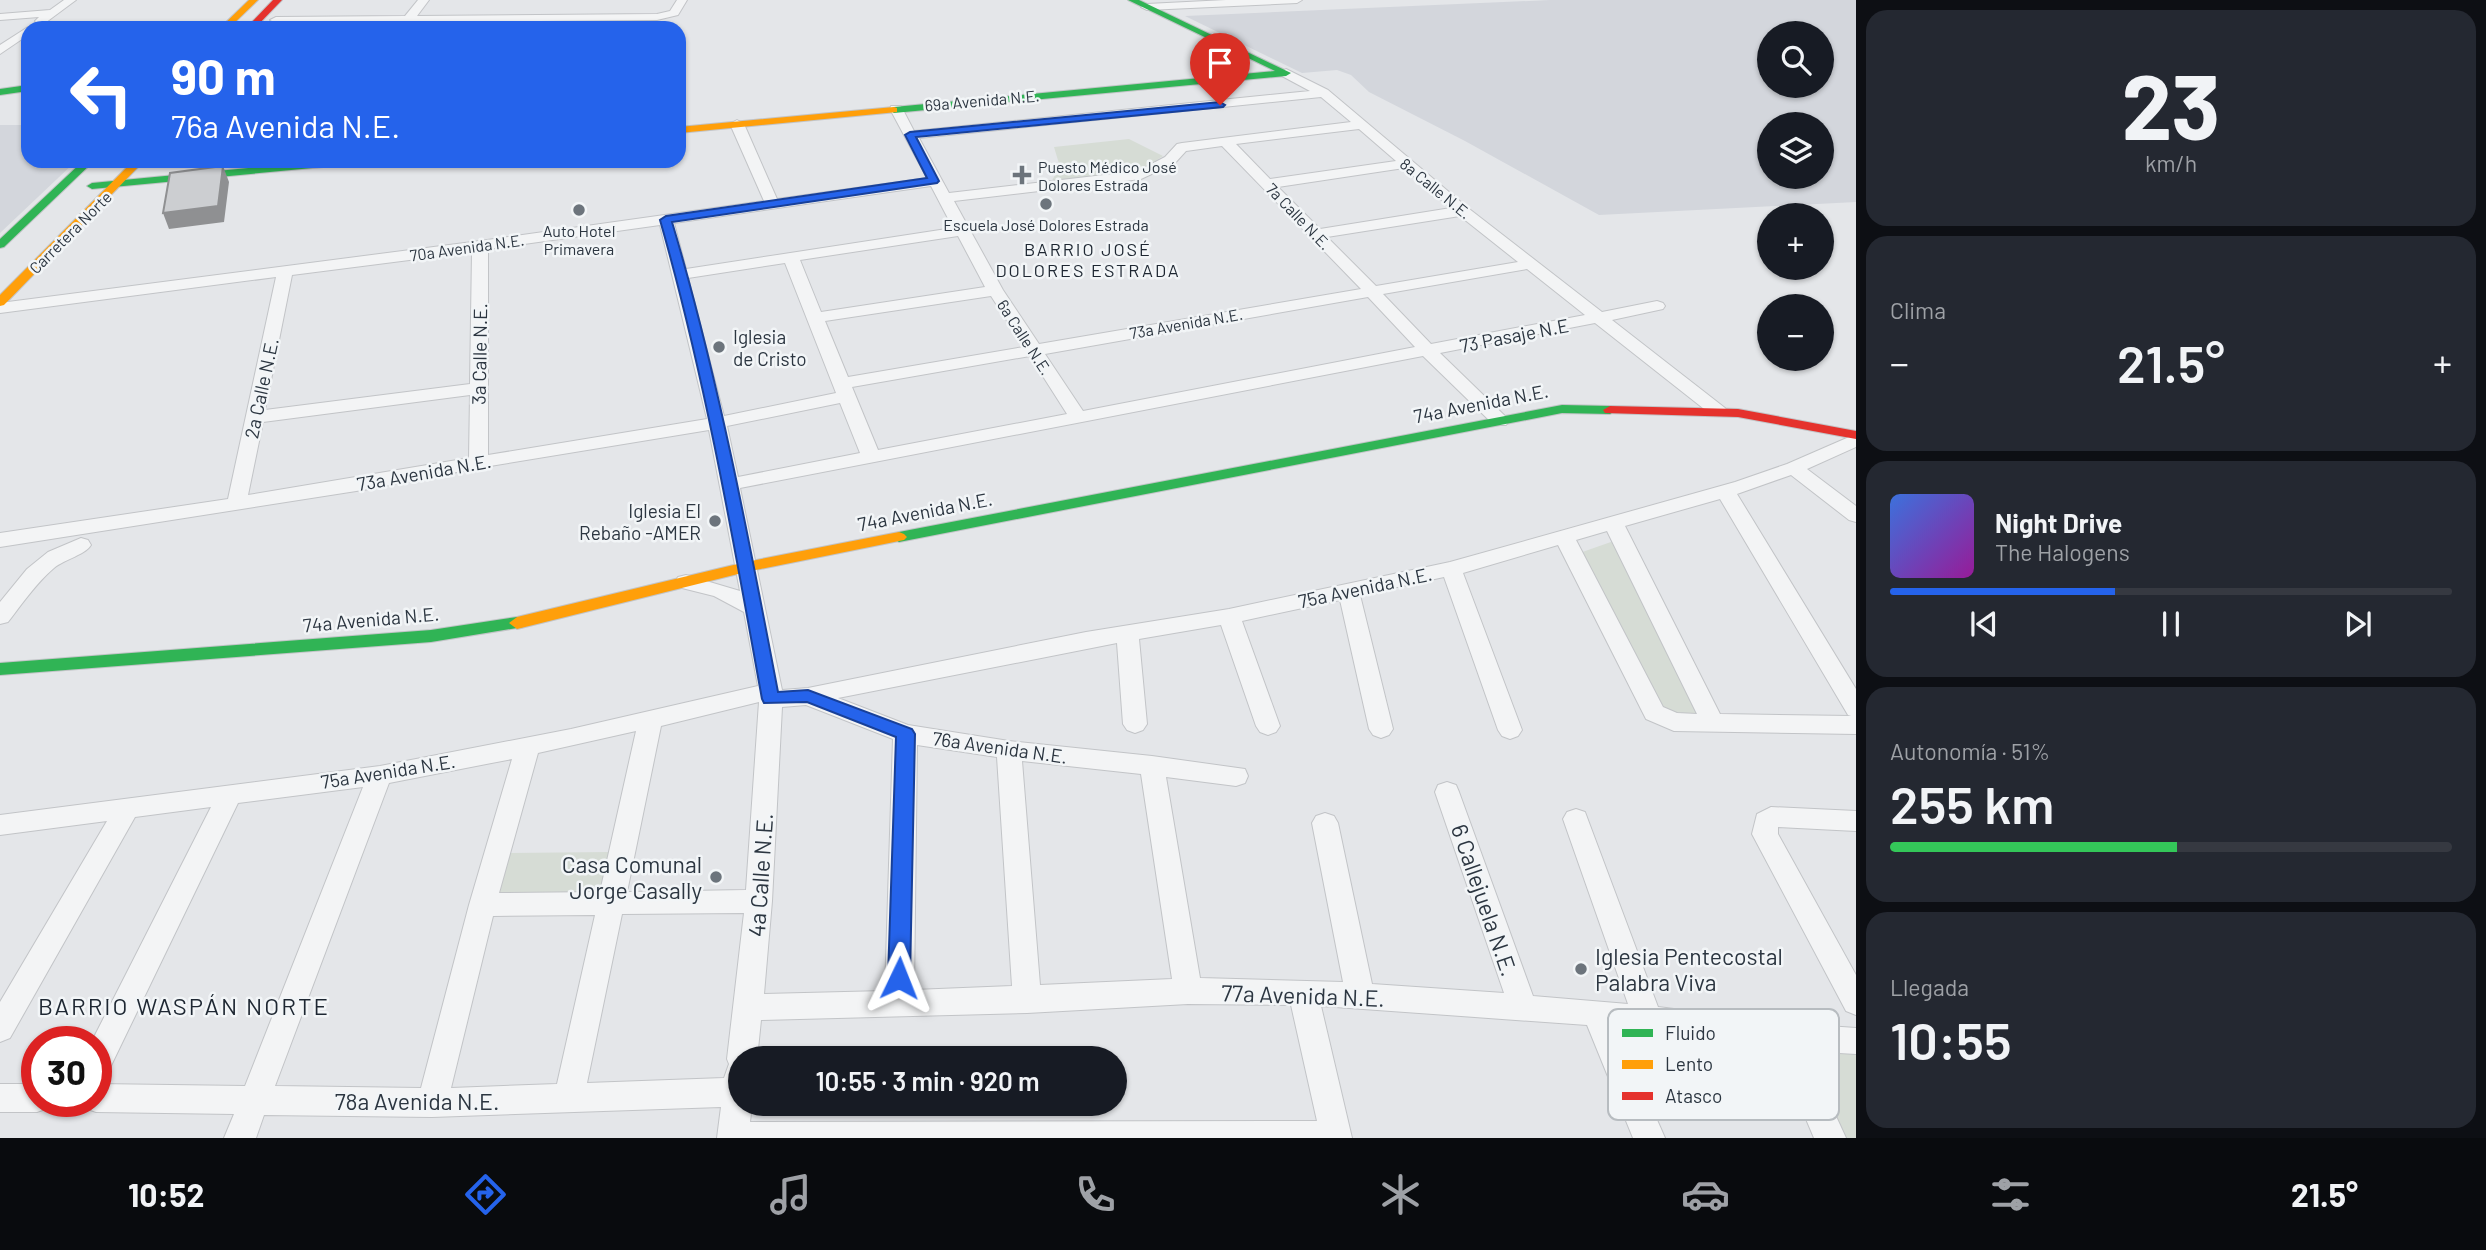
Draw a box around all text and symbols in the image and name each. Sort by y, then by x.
map controls [1757,21,1834,371]
button: search [1757,21,1834,98]
pin [1190,33,1250,105]
icon: arrive [1201,44,1239,82]
text: 90 m [171,46,276,105]
icon: left [56,49,147,140]
text: 23 [2122,49,2220,158]
street label: 69a Avenida N.E. [924,86,1040,114]
text: 76a Avenida N.E. [171,106,400,144]
button: layers [1757,112,1834,189]
text: km/h [2145,149,2197,177]
street label: 8a Calle N.E. [1397,154,1475,222]
place label: Puesto Médico José Dolores Estrada [1038,157,1177,194]
marker: Puesto Médico José Dolores Estrada [1012,165,1032,185]
street label: 7a Calle N.E. [1263,179,1335,253]
street label: Carretera Norte [25,187,115,277]
marker: Escuela José Dolores Estrada [1038,196,1054,212]
marker: Auto Hotel Primavera [571,202,587,218]
button: + [1757,203,1834,280]
place label: Escuela José Dolores Estrada [943,215,1149,234]
place label: Auto Hotel Primavera [543,221,615,258]
street label: 70a Avenida N.E. [409,230,525,264]
district label: BARRIO JOSÉ DOLORES ESTRADA [995,238,1181,281]
button: − [1757,294,1834,371]
street label: 6a Calle N.E. [994,296,1056,378]
text: Clima [1890,296,1946,324]
street label: 3a Calle N.E. [467,303,491,405]
street label: 73a Avenida N.E. [1128,304,1244,342]
street label: 73 Pasaje N.E [1458,313,1570,357]
place label: Iglesia de Cristo [733,325,807,370]
text: 21.5° [2117,331,2225,393]
street label: 2a Calle N.E. [239,336,283,440]
marker: Iglesia de Cristo [711,339,727,355]
text: − [1890,339,1909,385]
text: + [2433,339,2452,385]
street label: 74a Avenida N.E. [1412,379,1550,427]
street label: 73a Avenida N.E. [355,449,493,495]
street label: 74a Avenida N.E. [856,487,994,535]
place label: Iglesia El Rebaño -AMER [579,499,701,544]
text: Night Drive [1995,507,2122,538]
marker: Iglesia El Rebaño -AMER [707,513,723,529]
text: The Halogens [1995,538,2130,566]
street label: 75a Avenida N.E. [1296,562,1434,612]
street label: 74a Avenida N.E. [302,602,440,636]
icon: previous [1965,605,2003,643]
icon: pause [2152,605,2190,643]
icon: next [2339,605,2377,643]
street label: 76a Avenida N.E. [931,726,1069,768]
text: Autonomía · 51% [1890,737,2050,765]
street label: 75a Avenida N.E. [319,749,457,793]
text: 255 km [1890,772,2054,834]
street label: 4a Calle N.E. [742,812,778,938]
street label: 6 Callejuela N.E. [1446,820,1524,980]
place label: Casa Comunal Jorge Casally [562,850,702,904]
marker: Casa Comunal Jorge Casally [708,869,724,885]
position arrow [862,941,936,1015]
place label: Iglesia Pentecostal Palabra Viva [1595,942,1783,996]
marker: Iglesia Pentecostal Palabra Viva [1573,961,1589,977]
text: Llegada [1890,973,1969,1001]
street label: 77a Avenida N.E. [1221,978,1385,1012]
district label: BARRIO WASPÁN NORTE [38,991,330,1020]
text: 10:55 [1890,1008,2011,1070]
legend [1608,1009,1839,1120]
text: Fluido [1665,1021,1716,1044]
speed limit sign: 30 [21,1026,112,1117]
text: Lento [1665,1052,1713,1075]
text: 10:55 · 3 min · 920 m [815,1065,1040,1096]
text: Atasco [1665,1084,1722,1107]
street label: 78a Avenida N.E. [335,1087,499,1115]
icon: directions [461,1170,510,1219]
icon: music [766,1170,815,1219]
icon: phone [1071,1170,1120,1219]
icon: climate [1376,1170,1425,1219]
icon: car [1681,1170,1730,1219]
icon: filters [1986,1170,2035,1219]
text: 10:52 [128,1175,204,1213]
text: 21.5° [2291,1175,2358,1213]

